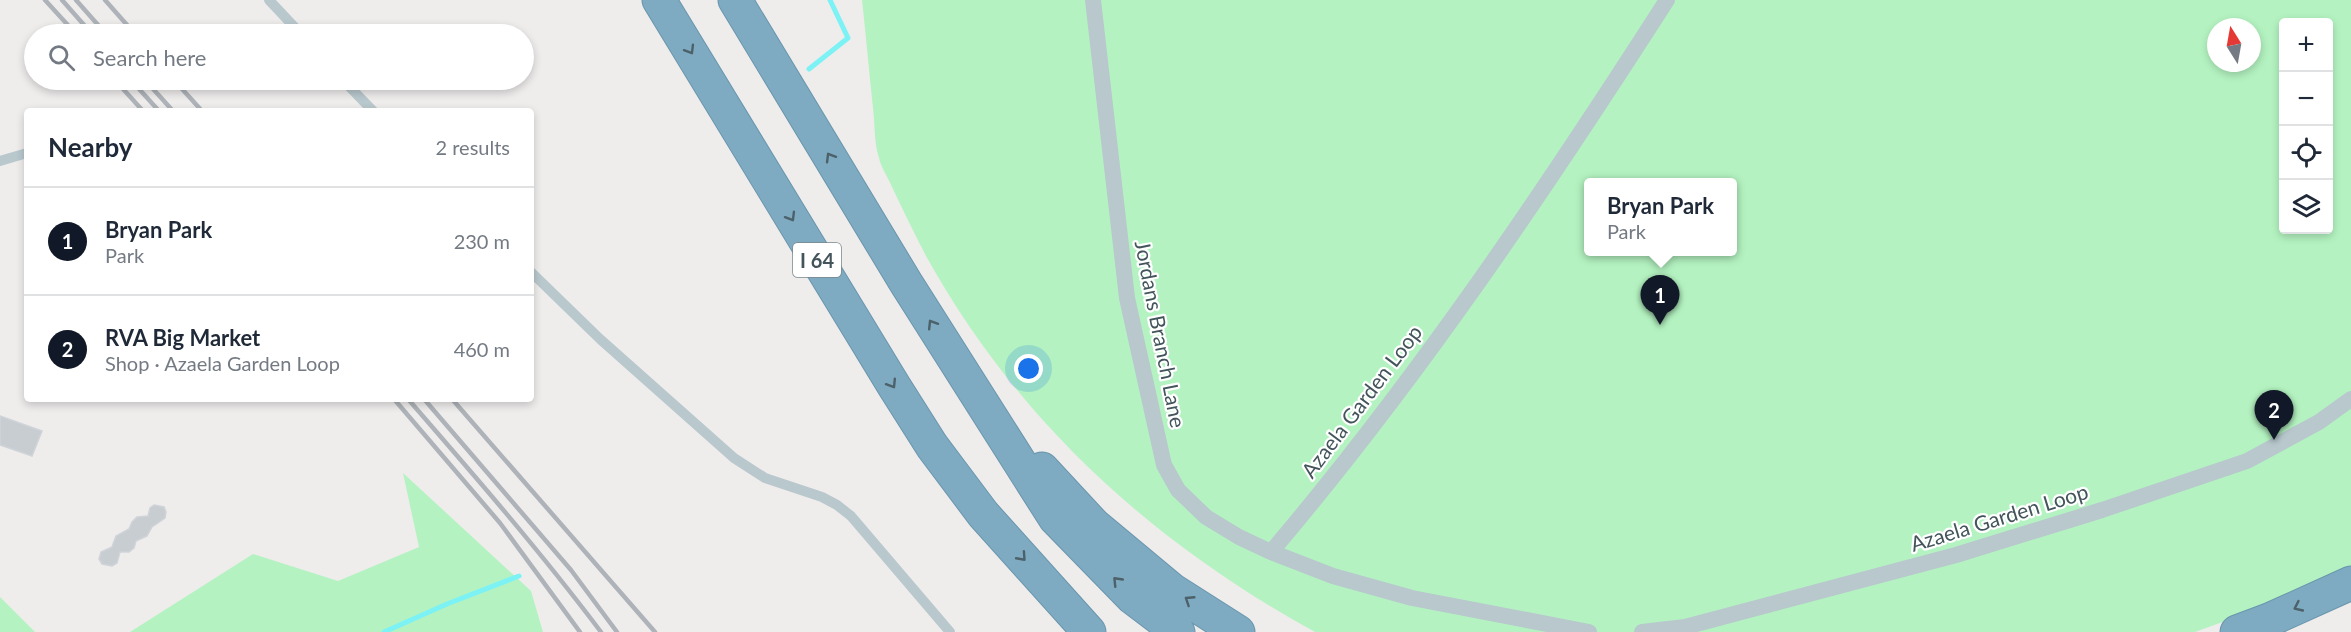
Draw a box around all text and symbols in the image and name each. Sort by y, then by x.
north arrow [2207,18,2261,72]
map controls [2279,18,2333,234]
button: + [2279,18,2333,72]
search box [24,24,534,90]
icon: search [45,41,78,74]
text: Search here [93,44,206,71]
one-way arrow [682,44,694,54]
button: − [2279,72,2333,126]
button: locate [2279,126,2333,180]
text: Nearby [48,131,133,163]
text: 2 results [435,135,510,159]
one-way arrow [826,153,838,163]
popup [1584,178,1737,256]
button: layers [2279,180,2333,234]
text: Bryan Park [1607,192,1714,219]
one-way arrow [783,211,795,221]
text: Bryan Park [105,216,212,243]
text: Park [1607,219,1646,243]
text: 1 [62,229,73,253]
text: 230 m [454,229,510,253]
street label: Jordans Branch Lane [1131,238,1191,430]
text: Park [105,243,144,267]
road number: I 64 [793,243,841,277]
pin: 1 [1640,276,1680,325]
one-way arrow [928,320,940,330]
street label: Azaela Garden Loop [1295,320,1427,482]
text: RVA Big Market [105,324,260,351]
text: 2 [62,337,73,361]
text: 460 m [454,337,510,361]
text: Shop · Azaela Garden Loop [105,351,340,375]
your location [1014,354,1043,383]
one-way arrow [884,377,895,388]
pin: 2 [2254,390,2294,440]
street label: Azaela Garden Loop [1907,478,2091,556]
one-way arrow [1015,551,1026,561]
one-way arrow [1113,578,1124,588]
one-way arrow [1184,597,1195,608]
one-way arrow [2293,600,2304,612]

